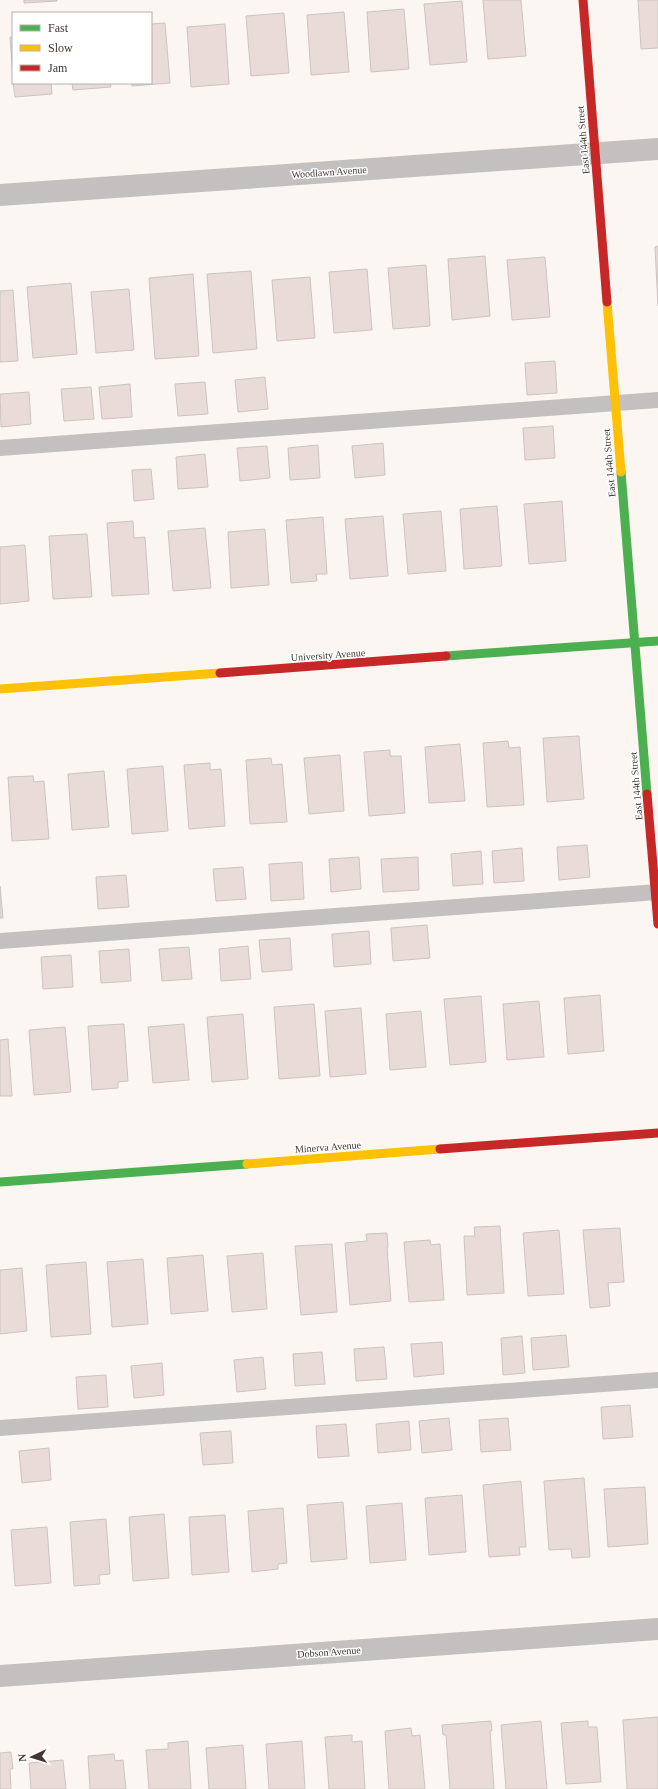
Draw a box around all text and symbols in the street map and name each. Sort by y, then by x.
legend [12,12,152,84]
text: Fast [48,21,69,35]
text: Slow [48,41,73,55]
text: Jam [48,61,68,75]
street label: East 144th Street [575,105,591,175]
street label: Woodlawn Avenue [291,164,368,180]
street label: East 144th Street [601,428,617,498]
street label: University Avenue [290,647,366,663]
street label: East 144th Street [628,751,644,821]
street label: Minerva Avenue [295,1139,362,1155]
street label: Dobson Avenue [297,1644,362,1660]
north arrow [12,1737,52,1777]
text: N [16,1753,28,1762]

